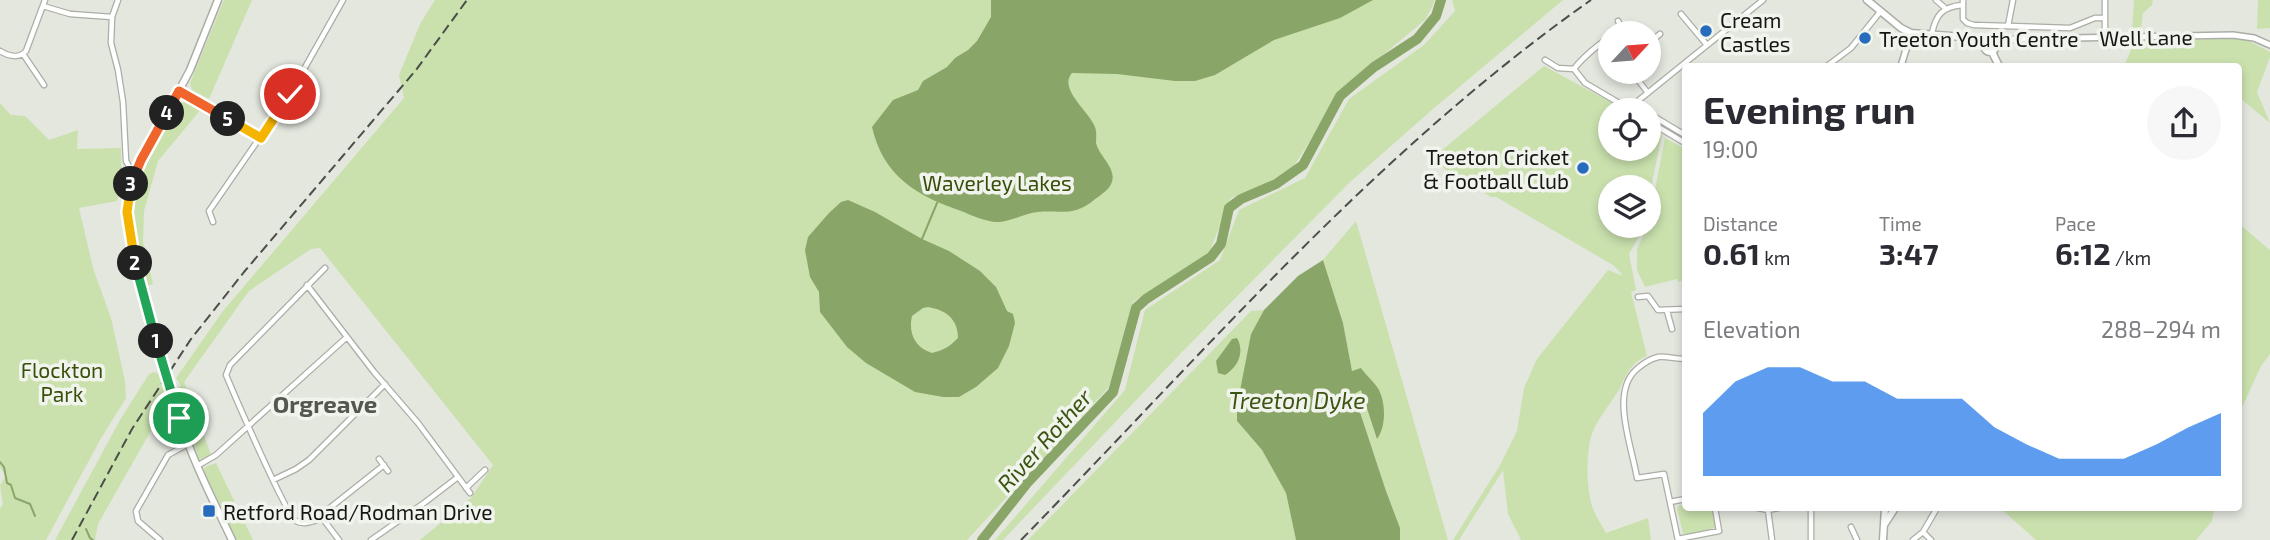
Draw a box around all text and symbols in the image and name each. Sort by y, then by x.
place label: Cream Castles [1720,7,1790,56]
north arrow [1598,21,1661,84]
map controls [1598,21,1661,238]
marker: Cream Castles [1698,23,1714,39]
street label: Well Lane [2099,24,2193,50]
place label: Treeton Youth Centre [1879,26,2078,51]
marker: Treeton Youth Centre [1857,30,1873,46]
pin [260,64,320,124]
icon: check [271,75,309,113]
text: Evening run [1703,86,1916,132]
button: share [2147,86,2221,160]
pin: 4 [150,96,184,130]
button: locate [1598,98,1661,161]
text: 4 [160,101,173,124]
pin: 5 [210,102,246,136]
text: 5 [222,107,233,130]
text: 19:00 [1703,135,1758,163]
place label: Treeton Cricket & Football Club [1423,144,1569,193]
marker: Treeton Cricket & Football Club [1575,160,1591,176]
pin: 3 [114,166,148,202]
park label: Waverley Lakes [922,170,1072,195]
text: 3 [125,172,136,195]
button: layers [1598,175,1661,238]
text: Distance [1703,212,1778,235]
text: Time [1879,212,1922,235]
text: Pace [2055,212,2096,235]
text: 0.61 [1703,235,1760,271]
text: 3:47 [1879,235,1939,271]
text: 6:12 [2055,235,2111,271]
pin: 2 [118,246,152,280]
text: km [1760,246,1790,269]
text: /km [2111,246,2151,269]
text: 2 [129,251,140,274]
text: Elevation [1703,315,1801,343]
text: 288–294 m [2101,315,2221,343]
pin: 1 [138,324,174,358]
text: 1 [151,329,160,352]
park label: Flockton Park [21,357,103,406]
water label: River Rother [991,382,1098,497]
water label: Treeton Dyke [1229,386,1366,414]
pin [149,388,209,448]
district label: Orgreave [273,389,377,418]
icon: arrive [160,399,198,437]
place label: Retford Road/Rodman Drive [223,499,493,524]
marker: Retford Road/Rodman Drive [201,503,217,519]

